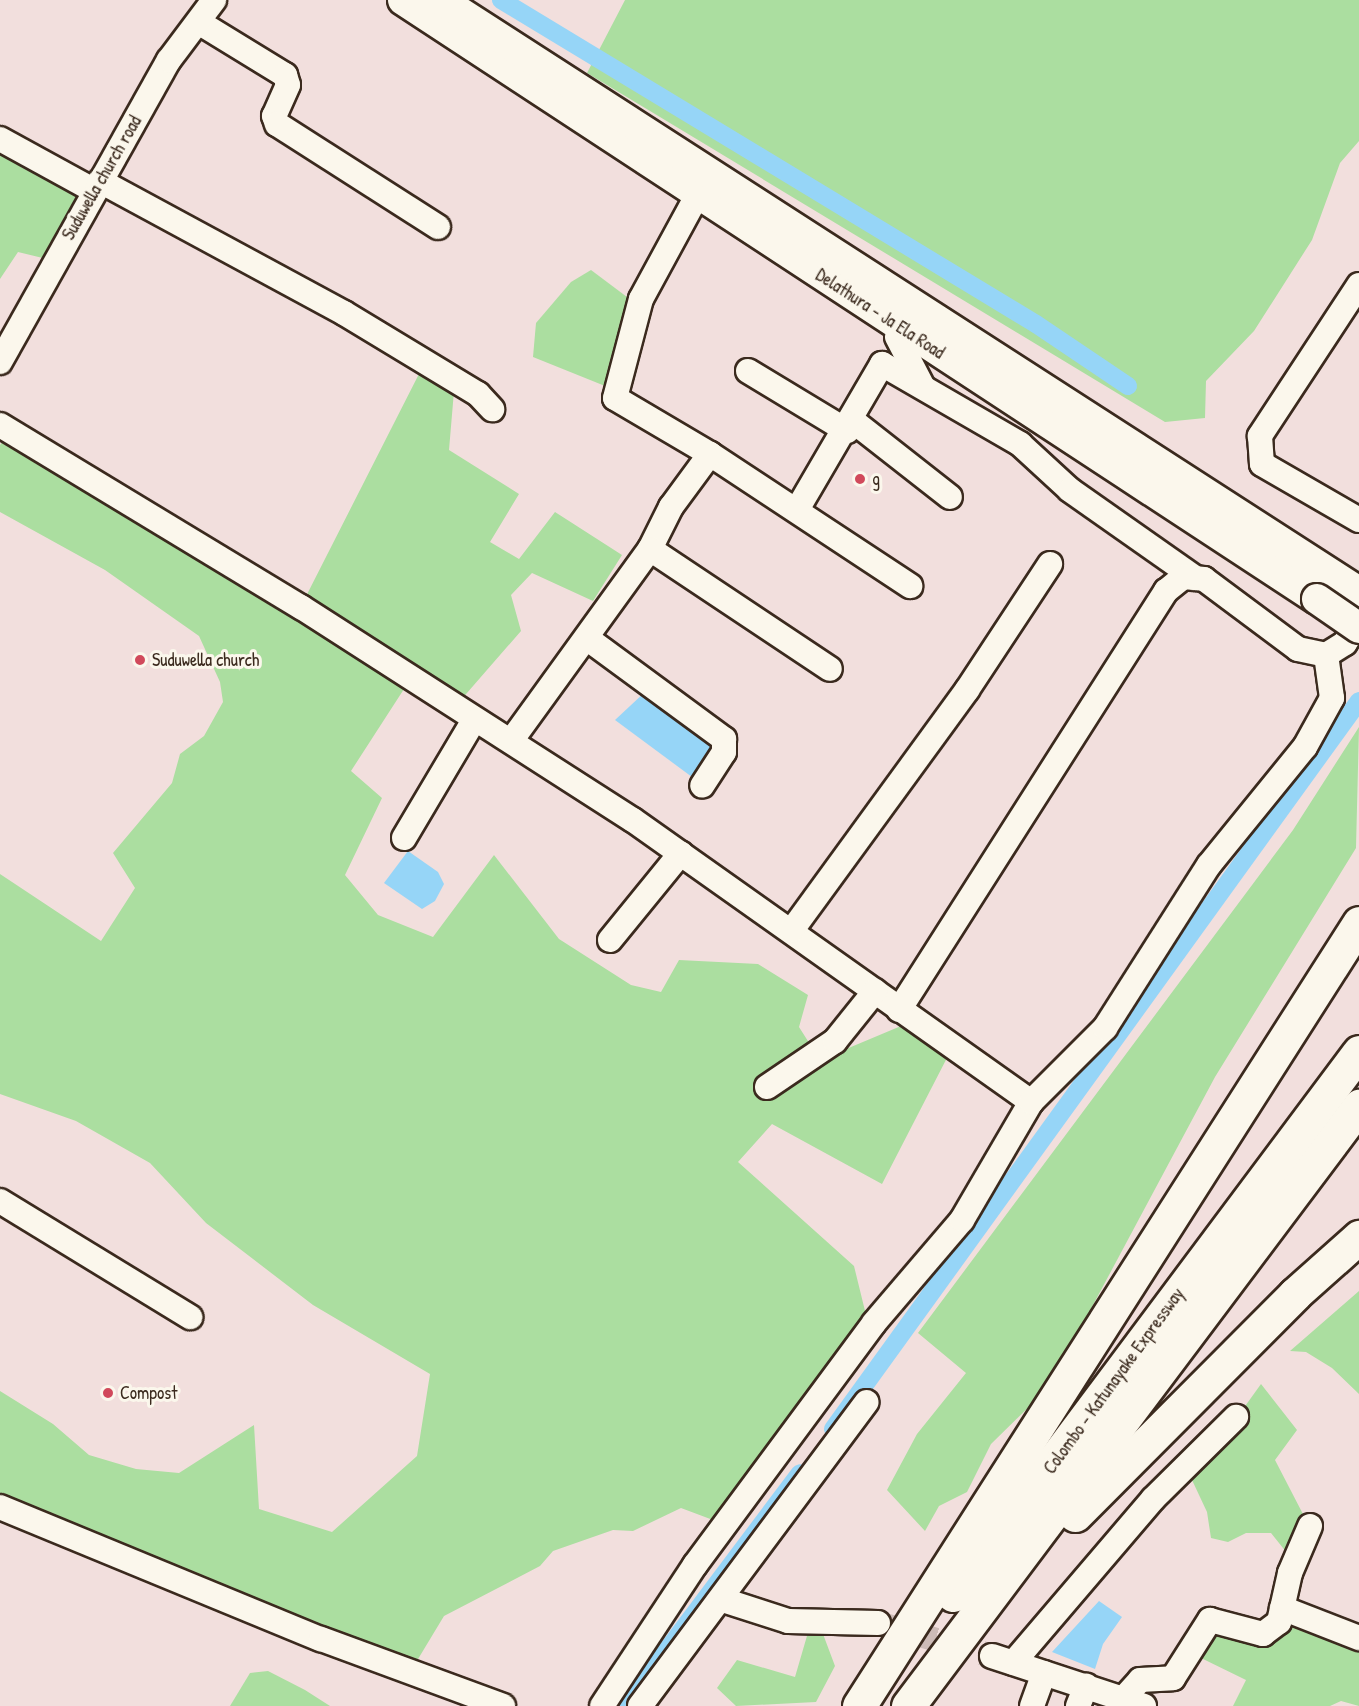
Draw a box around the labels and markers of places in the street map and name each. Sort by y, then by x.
place label: g [872,468,880,490]
marker: g [853,472,867,486]
place label: Suduwella church [152,649,259,671]
marker: Suduwella church [133,653,147,667]
place label: Compost [120,1382,177,1404]
marker: Compost [101,1386,115,1400]

